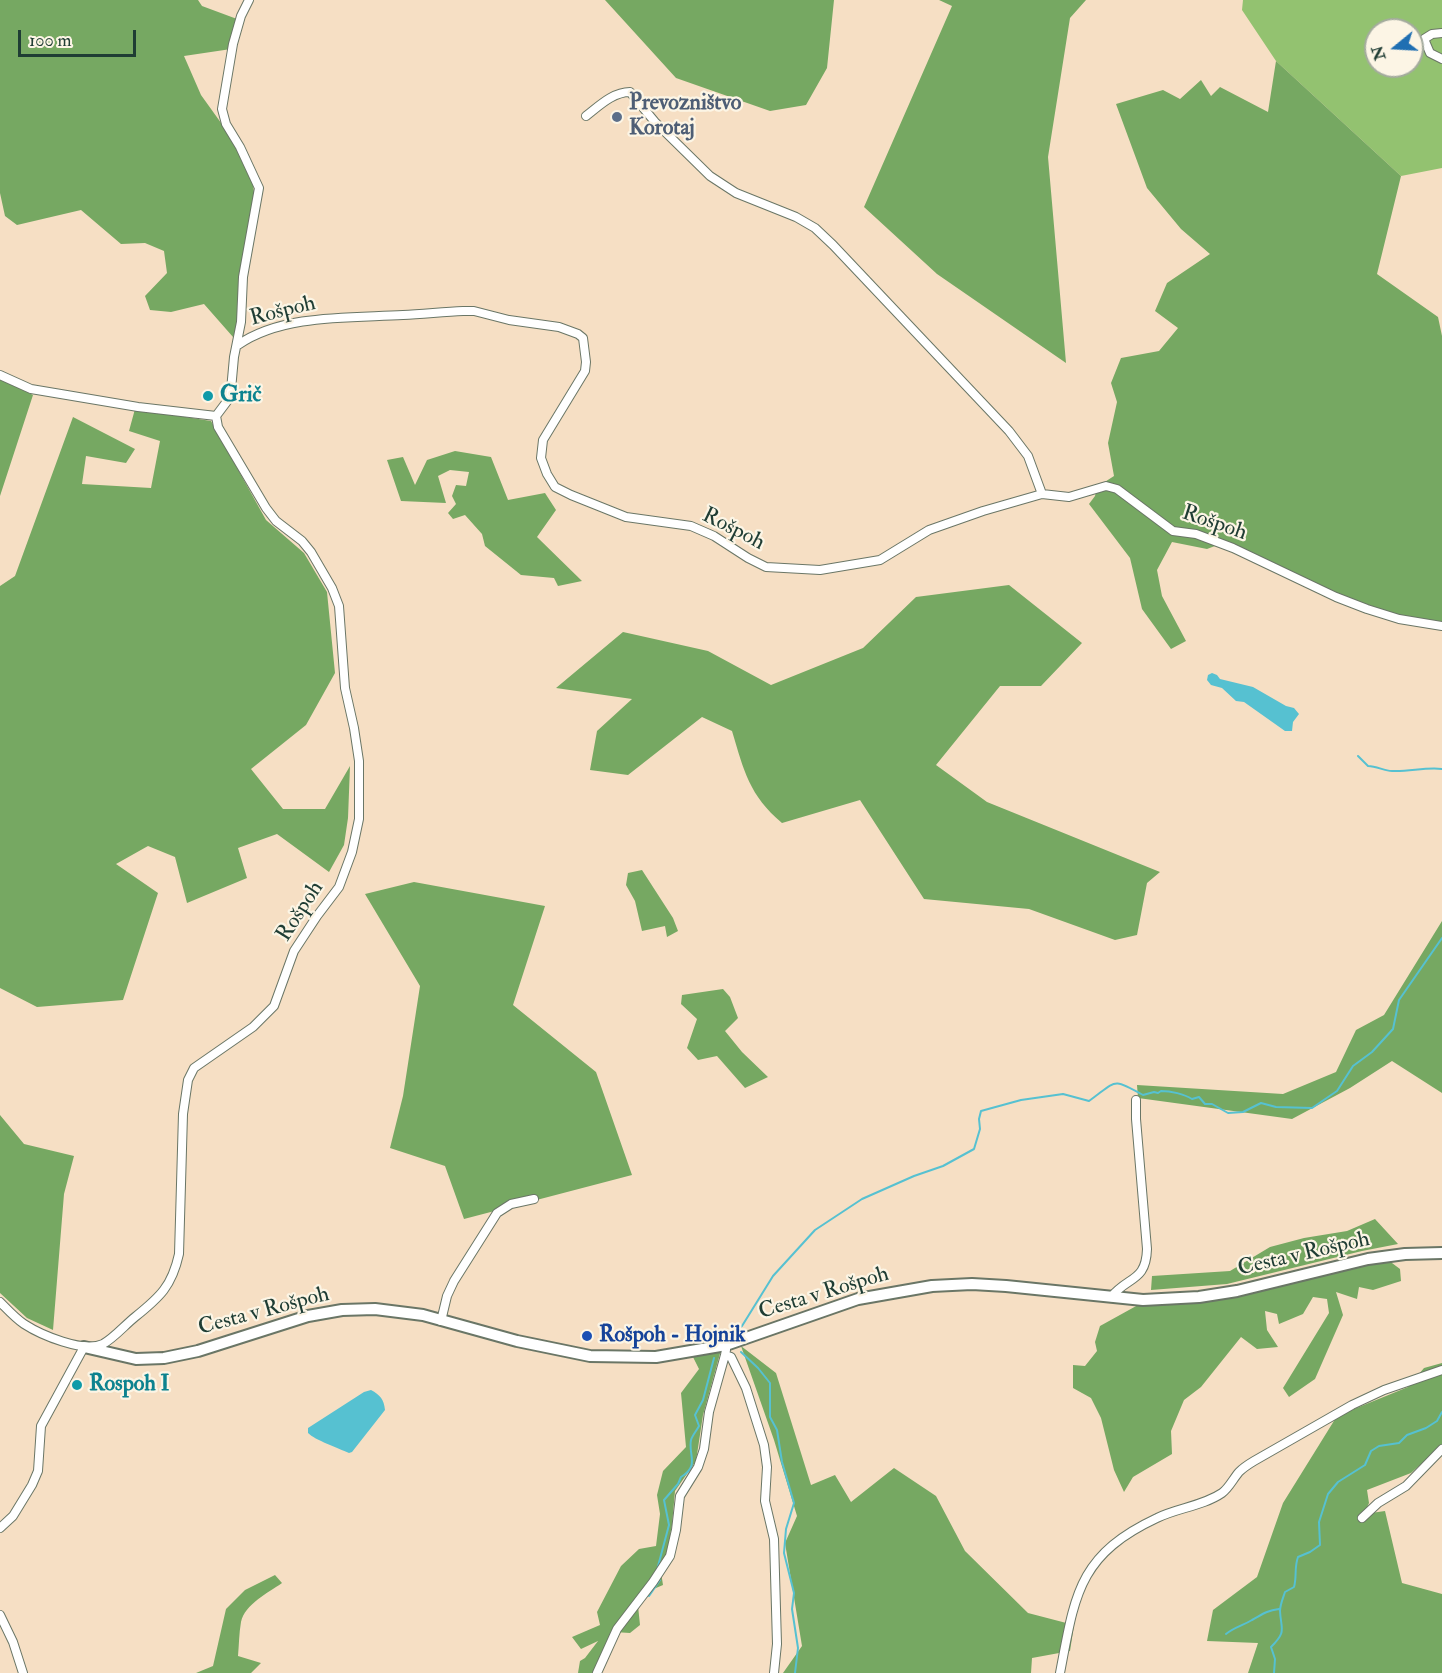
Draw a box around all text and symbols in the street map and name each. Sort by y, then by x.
scale bar [21,18,140,56]
north arrow [1364,18,1424,78]
text: 100 m [29,29,72,52]
text: N [1367,43,1391,63]
place label: Prevozništvo Korotaj [629,91,741,142]
marker: Prevozništvo Korotaj [610,110,624,124]
street label: Rošpoh [247,291,319,333]
place label: Grič [220,383,261,409]
marker: Grič [201,389,215,403]
street label: Rošpoh [1178,501,1250,547]
street label: Rošpoh [697,503,769,557]
street label: Rošpoh [272,877,330,947]
street label: Cesta v Rošpoh [1235,1227,1373,1283]
street label: Cesta v Rošpoh [756,1262,892,1326]
street label: Cesta v Rošpoh [196,1282,332,1342]
place label: Rošpoh - Hojnik [599,1323,746,1349]
marker: Rošpoh - Hojnik [580,1329,594,1343]
place label: Rospoh I [89,1372,169,1398]
marker: Rospoh I [70,1378,84,1392]

